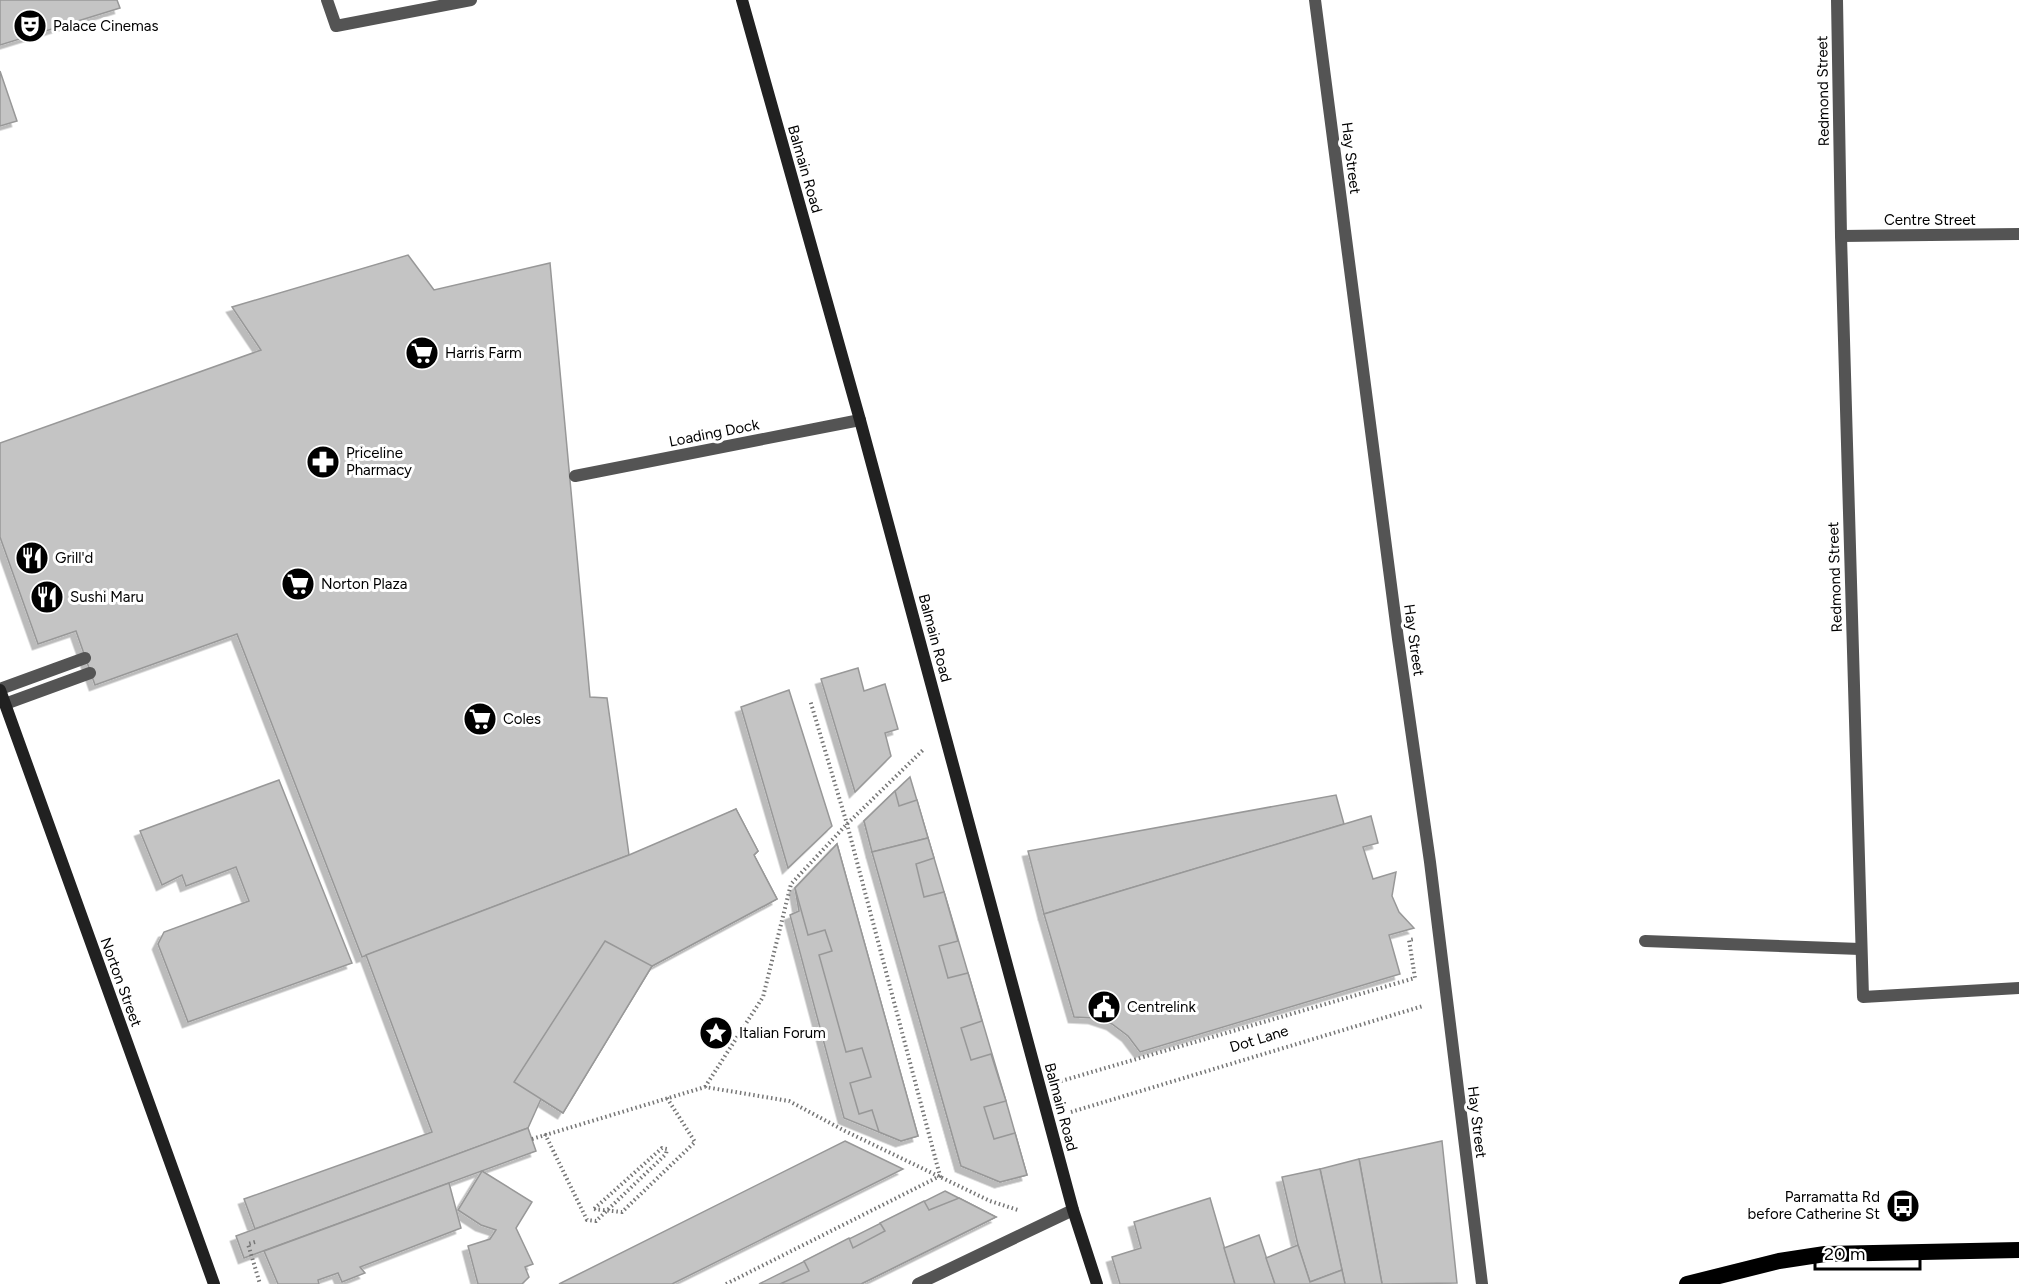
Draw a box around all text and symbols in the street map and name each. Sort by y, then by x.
theatre icon: Palace Cinemas [12,8,48,44]
place label: Palace Cinemas [53,17,158,35]
street label: Redmond Street [1813,35,1833,147]
street label: Hay Street [1338,121,1364,195]
street label: Balmain Road [784,123,826,215]
street label: Centre Street [1884,211,1976,229]
supermarket icon: Harris Farm [404,335,440,371]
place label: Harris Farm [445,344,522,362]
street label: Loading Dock [667,415,761,451]
pharmacy icon: Priceline Pharmacy [305,444,341,480]
place label: Priceline Pharmacy [346,444,412,479]
street label: Redmond Street [1824,521,1846,633]
restaurant icon: Grill'd [14,540,50,576]
place label: Grill'd [55,549,93,567]
supermarket icon: Norton Plaza [280,566,316,602]
place label: Norton Plaza [321,575,407,593]
restaurant icon: Sushi Maru [29,579,65,615]
place label: Sushi Maru [70,588,144,606]
street label: Balmain Road [915,592,955,684]
street label: Hay Street [1400,603,1428,677]
supermarket icon: Coles [462,701,498,737]
place label: Coles [503,710,541,728]
street label: Norton Street [97,935,146,1029]
public building icon: Centrelink [1086,989,1122,1025]
place label: Centrelink [1127,998,1196,1016]
place icon: Italian Forum [698,1015,734,1051]
street label: Dot Lane [1227,1022,1291,1056]
place label: Italian Forum [739,1024,826,1042]
street label: Balmain Road [1041,1061,1081,1153]
street label: Hay Street [1464,1085,1490,1159]
place label: Parramatta Rd before Catherine St [1747,1188,1880,1223]
bus stop icon: Parramatta Rd before Catherine St [1885,1188,1921,1224]
scale bar [1815,1233,1920,1271]
text: 20 m [1824,1243,1865,1265]

